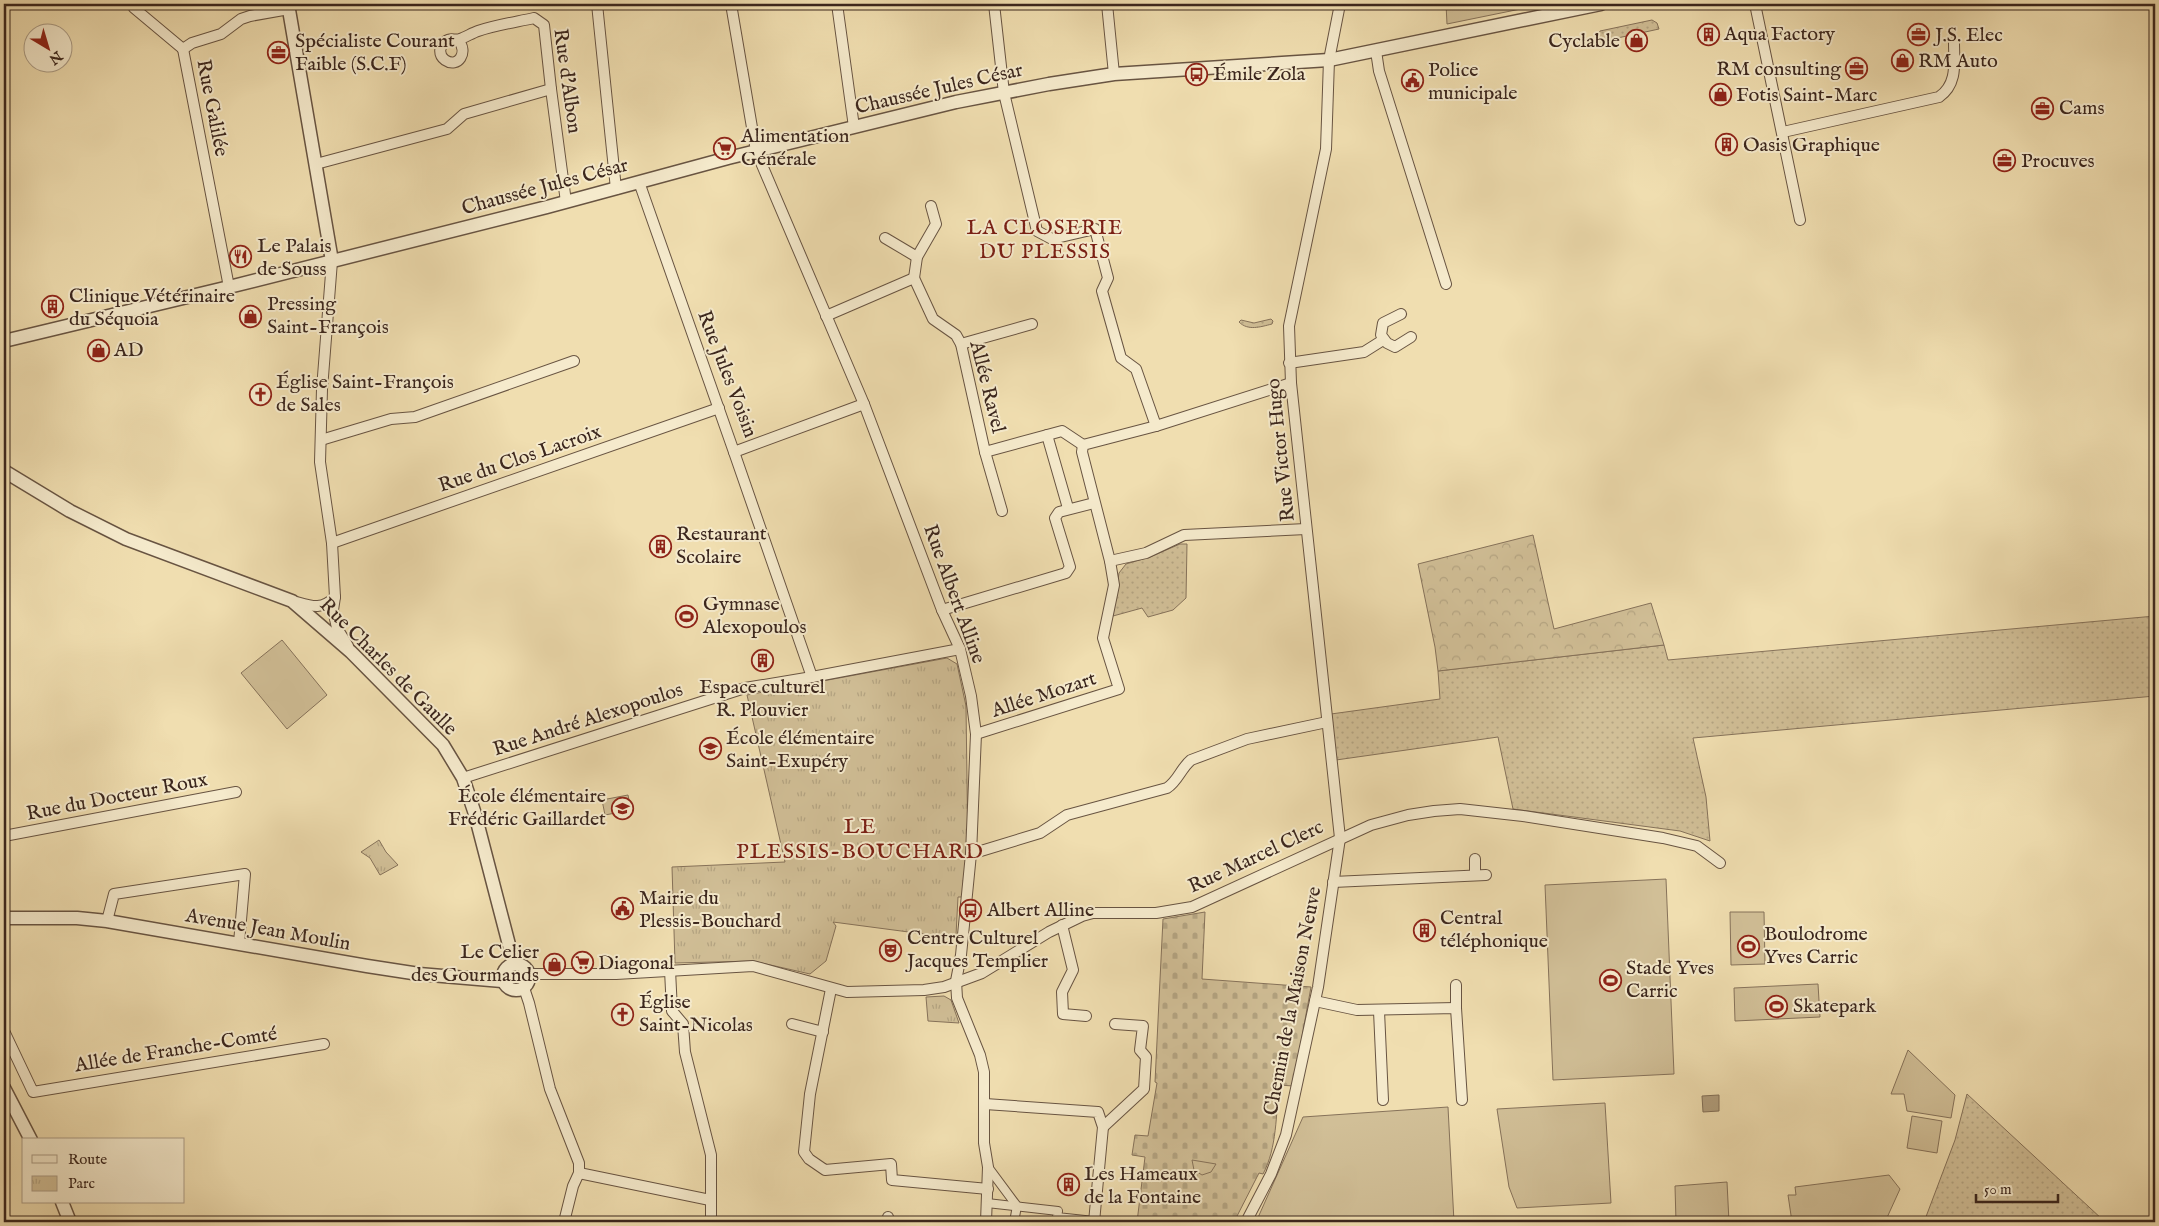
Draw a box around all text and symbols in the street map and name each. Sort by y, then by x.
north arrow [22,22,72,72]
building icon: Aqua Factory [1696,22,1720,46]
place label: Aqua Factory [1723,22,1835,47]
office icon: J.S. Elec [1907,23,1931,47]
place label: J.S. Elec [1933,23,2003,48]
street label: Rue d'Albon [547,27,587,135]
place label: Spécialiste Courant Faible (S.C.F) [295,29,455,77]
place label: Cyclable [1548,29,1620,54]
shop icon: Cyclable [1624,29,1648,53]
office icon: Spécialiste Courant Faible (S.C.F) [267,40,291,64]
text: N [45,46,66,68]
shop icon: RM Auto [1890,49,1914,73]
place label: RM Auto [1918,49,1998,74]
street label: Rue Galilée [190,57,234,159]
street label: Chaussée Jules César [853,57,1026,120]
place label: RM consulting [1716,57,1842,82]
office icon: RM consulting [1845,57,1869,81]
place label: Police municipale [1428,58,1518,106]
bus stop icon: Émile Zola [1185,62,1209,86]
place label: Émile Zola [1213,62,1306,87]
public building icon: Police municipale [1400,69,1424,93]
shop icon: Fotis Saint-Marc [1708,83,1732,107]
place label: Fotis Saint-Marc [1736,83,1877,108]
office icon: Cams [2031,96,2055,120]
place label: Cams [2059,96,2104,121]
place label: Alimentation Générale [740,124,850,172]
building icon: Oasis Graphique [1715,133,1739,157]
place label: Oasis Graphique [1743,133,1880,158]
supermarket icon: Alimentation Générale [713,136,737,160]
office icon: Procuves [1993,149,2017,173]
place label: Procuves [2021,149,2095,174]
street label: Chaussée Jules César [459,153,632,221]
district label: LA CLOSERIE DU PLESSIS [967,215,1123,266]
place label: Le Palais de Souss [257,234,332,282]
restaurant icon: Le Palais de Souss [229,245,253,269]
place label: Clinique Vétérinaire du Séquoia [69,284,235,332]
place label: Pressing Saint-François [267,292,389,340]
building icon: Clinique Vétérinaire du Séquoia [41,295,65,319]
shop icon: Pressing Saint-François [239,304,263,328]
street label: Rue Jules Voisin [691,307,763,441]
street label: Allée Ravel [963,337,1011,436]
shop icon: AD [86,338,110,362]
place label: AD [113,338,144,363]
place label: Église Saint-François de Sales [276,370,454,418]
street label: Rue Victor Hugo [1261,377,1301,523]
church icon: Église Saint-François de Sales [248,382,272,406]
street label: Rue du Clos Lacroix [435,419,605,499]
street label: Rue Albert Alline [917,521,991,667]
place label: Restaurant Scolaire [676,522,767,570]
building icon: Restaurant Scolaire [648,534,672,558]
place label: Gymnase Alexopoulos [702,592,806,640]
street label: Rue Charles de Gaulle [314,593,462,741]
sports icon: Gymnase Alexopoulos [675,604,699,628]
building icon: Espace culturel R. Plouvier [750,649,774,673]
street label: Allée Mozart [988,666,1100,724]
place label: Espace culturel R. Plouvier [699,675,826,723]
street label: Rue André Alexopoulos [490,677,686,763]
place label: École élémentaire Saint-Exupéry [726,726,874,774]
school or university icon: École élémentaire Saint-Exupéry [698,737,722,761]
street label: Rue du Docteur Roux [24,767,210,827]
place label: École élémentaire Frédéric Gaillardet [448,784,606,832]
school or university icon: École élémentaire Frédéric Gaillardet [610,796,634,820]
district label: LE PLESSIS-BOUCHARD [736,813,984,866]
street label: Rue Marcel Clerc [1184,815,1328,899]
street label: Chemin de la Maison Neuve [1259,885,1327,1117]
place label: Mairie du Plessis-Bouchard [639,886,781,934]
public building icon: Mairie du Plessis-Bouchard [611,897,635,921]
bus stop icon: Albert Alline [959,898,983,922]
place label: Albert Alline [986,898,1094,923]
street label: Avenue Jean Moulin [183,903,353,957]
place label: Central téléphonique [1440,906,1548,954]
building icon: Central téléphonique [1412,918,1436,942]
place label: Boulodrome Yves Carric [1764,922,1868,970]
place label: Centre Culturel Jacques Templier [905,926,1049,974]
sports icon: Boulodrome Yves Carric [1736,934,1760,958]
theatre icon: Centre Culturel Jacques Templier [879,938,903,962]
place label: Le Celier des Gourmands [411,940,540,988]
supermarket icon: Diagonal [570,951,594,975]
place label: Diagonal [598,951,675,976]
shop icon: Le Celier des Gourmands [543,952,567,976]
place label: Stade Yves Carric [1626,956,1714,1004]
sports icon: Stade Yves Carric [1598,968,1622,992]
place label: Église Saint-Nicolas [639,990,753,1038]
sports icon: Skatepark [1765,994,1789,1018]
place label: Skatepark [1793,994,1876,1019]
church icon: Église Saint-Nicolas [611,1002,635,1026]
street label: Allée de Franche-Comté [72,1022,279,1078]
legend [22,1138,185,1204]
text: Route [68,1150,107,1169]
place label: Les Hameaux de la Fontaine [1084,1162,1201,1210]
scale bar [1976,1171,2059,1203]
building icon: Les Hameaux de la Fontaine [1056,1173,1080,1197]
text: Parc [68,1174,95,1193]
text: 50 m [1984,1180,2012,1199]

